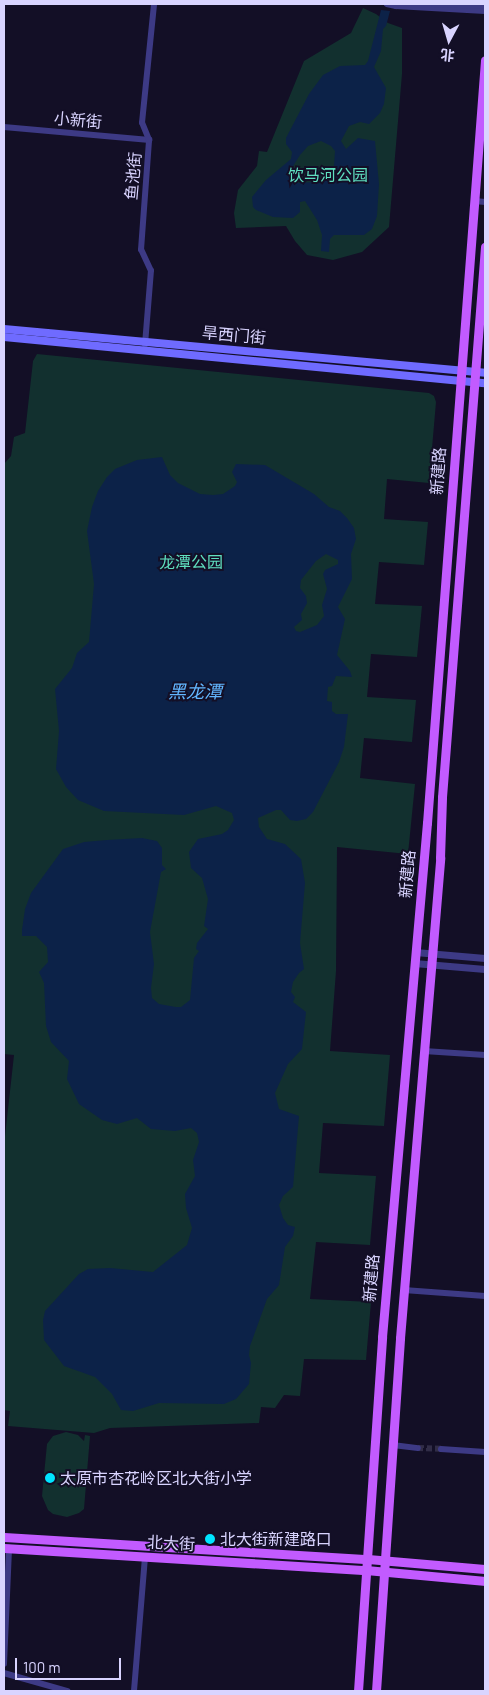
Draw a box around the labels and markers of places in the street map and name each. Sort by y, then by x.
place label: 太原市杏花岭区北大街小学 [60,1468,252,1488]
marker: 太原市杏花岭区北大街小学 [44,1472,56,1484]
place label: 北大街新建路口 [220,1529,332,1549]
marker: 北大街新建路口 [204,1533,216,1545]

